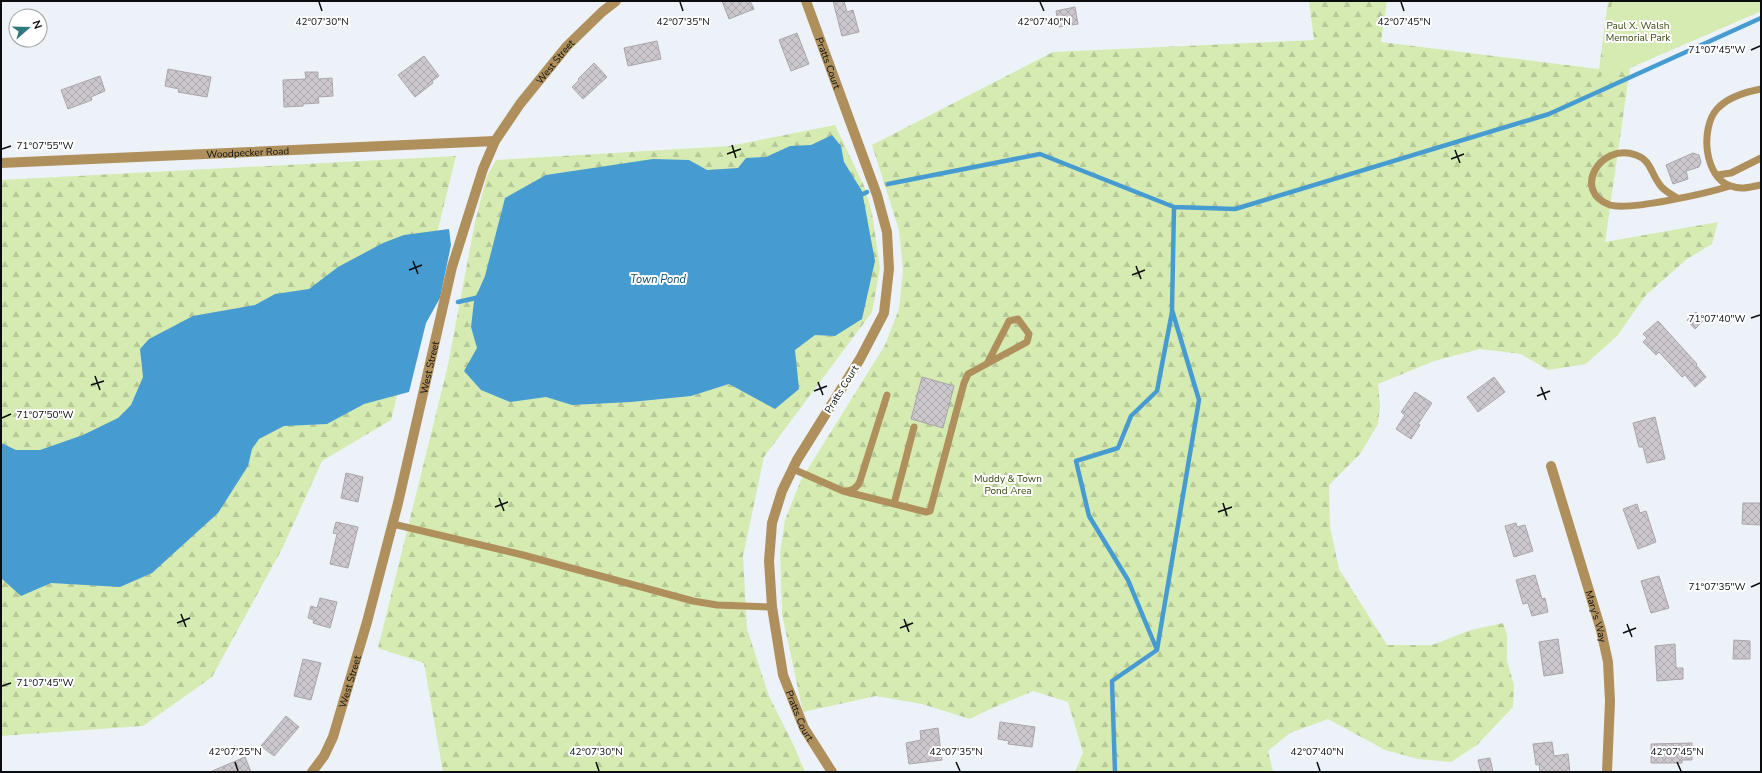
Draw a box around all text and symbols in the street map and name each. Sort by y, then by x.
north arrow [8,8,48,48]
text: 42°07'30"N [295,15,349,29]
text: 42°07'35"N [656,15,710,29]
text: 42°07'40"N [1017,15,1071,29]
text: 42°07'45"N [1377,15,1431,29]
text: N [28,18,45,31]
park label: Paul X. Walsh Memorial Park [1606,19,1671,45]
street label: Pratts Court [812,35,844,92]
street label: West Street [533,36,578,87]
text: 71°07'45"W [1689,43,1745,57]
text: 71°07'55"W [17,139,73,153]
street label: Woodpecker Road [206,144,290,162]
water label: Town Pond [630,272,686,287]
text: 71°07'40"W [1689,312,1745,326]
street label: West Street [417,339,443,395]
street label: Pratts Court [822,362,862,416]
text: 71°07'50"W [17,408,73,422]
park label: Muddy & Town Pond Area [974,472,1042,498]
text: 71°07'35"W [1689,580,1745,594]
street label: Mary's Way [1581,589,1610,644]
street label: West Street [336,653,365,710]
text: 71°07'45"W [17,676,73,690]
street label: Pratts Court [782,688,817,744]
text: 42°07'25"N [208,745,262,759]
text: 42°07'30"N [569,745,623,759]
text: 42°07'35"N [929,745,983,759]
text: 42°07'40"N [1290,745,1344,759]
text: 42°07'45"N [1650,745,1704,759]

